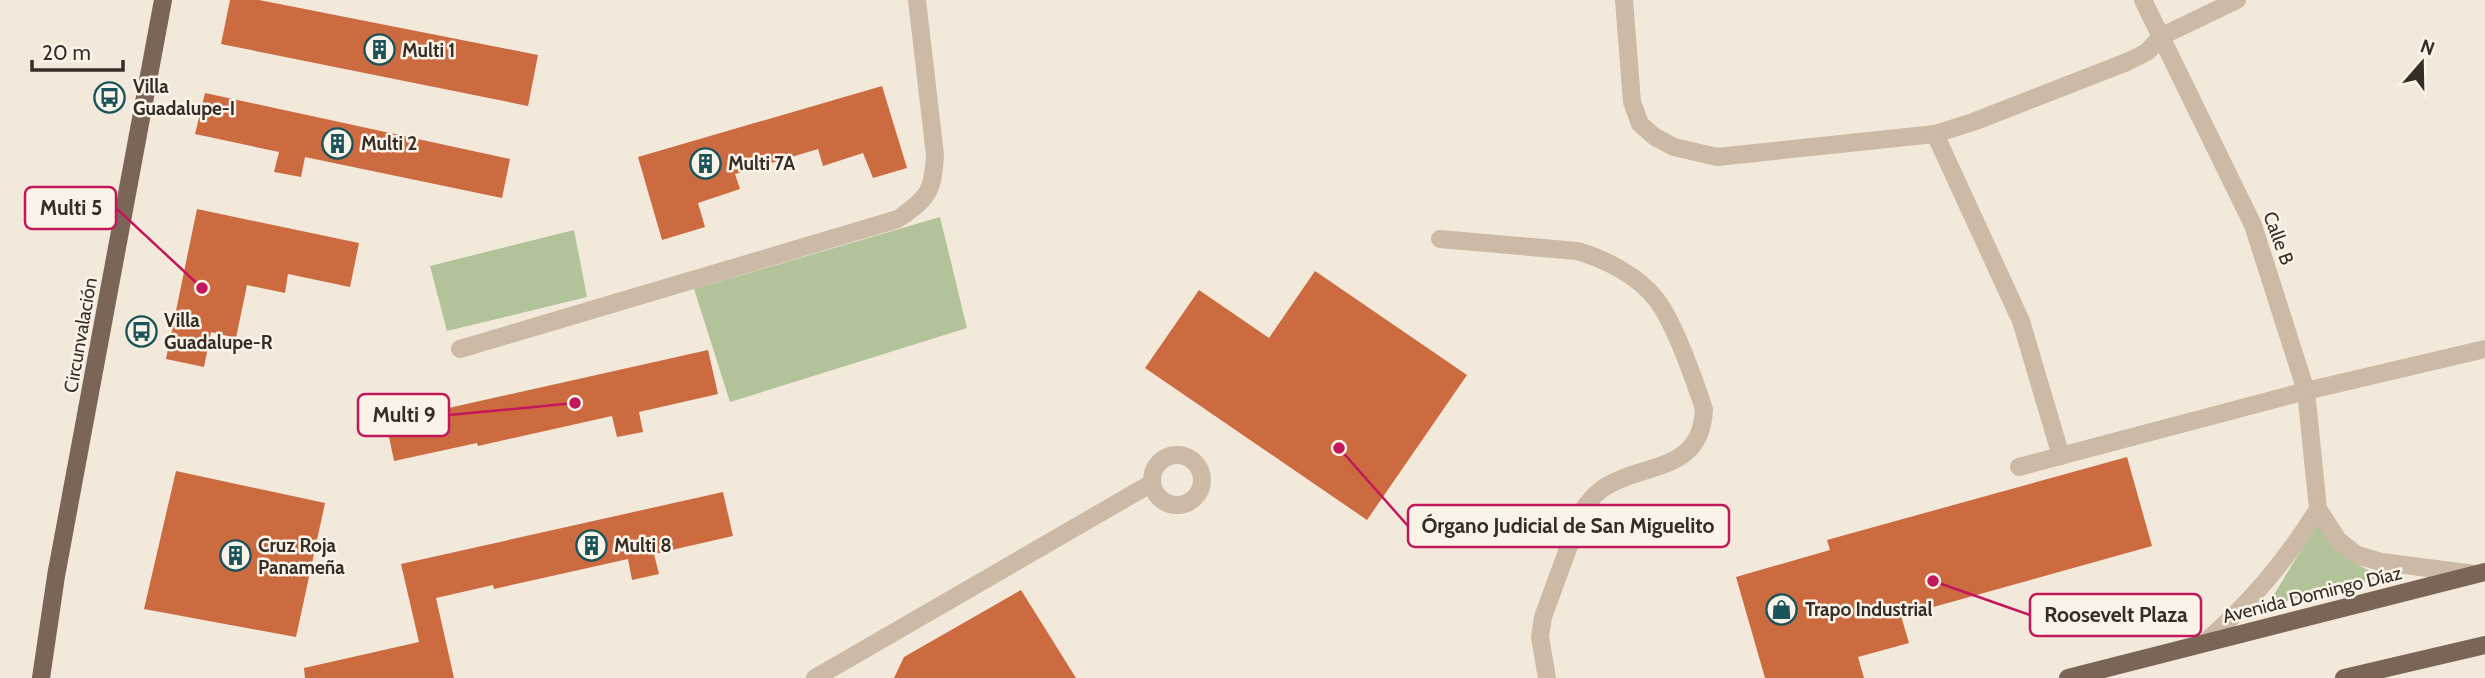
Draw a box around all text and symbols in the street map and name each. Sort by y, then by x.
scale bar [32,28,122,72]
north arrow [2387,28,2457,98]
building icon: Multi 1 [362,33,396,67]
text: N [2417,34,2438,61]
place label: Multi 1 [402,39,455,62]
text: 20 m [42,40,91,65]
place label: Villa Guadalupe-I [133,75,235,120]
bus stop icon: Villa Guadalupe-I [93,80,127,114]
building icon: Multi 2 [321,126,355,160]
place label: Multi 2 [361,132,417,155]
building icon: Multi 7A [688,146,722,180]
place label: Multi 7A [728,152,795,175]
callout: Multi 5 [25,187,116,229]
text: Multi 5 [40,195,102,220]
street label: Calle B [2258,208,2299,268]
street label: Circunvalación [59,276,102,395]
place label: Villa Guadalupe-R [164,309,273,354]
bus stop icon: Villa Guadalupe-R [124,314,158,348]
callout: Multi 9 [358,394,449,436]
text: Multi 9 [372,402,436,427]
callout: Órgano Judicial de San Miguelito [1408,505,1729,547]
text: Órgano Judicial de San Miguelito [1421,513,1715,538]
building icon: Multi 8 [574,528,608,562]
place label: Cruz Roja Panameña [258,534,345,579]
place label: Multi 8 [614,534,672,557]
building icon: Cruz Roja Panameña [218,539,252,573]
street label: Avenida Domingo Díaz [2220,561,2404,628]
shop icon: Trapo Industrial [1765,592,1799,626]
callout: Roosevelt Plaza [2030,594,2201,636]
place label: Trapo Industrial [1805,598,1932,621]
text: Roosevelt Plaza [2044,602,2188,627]

